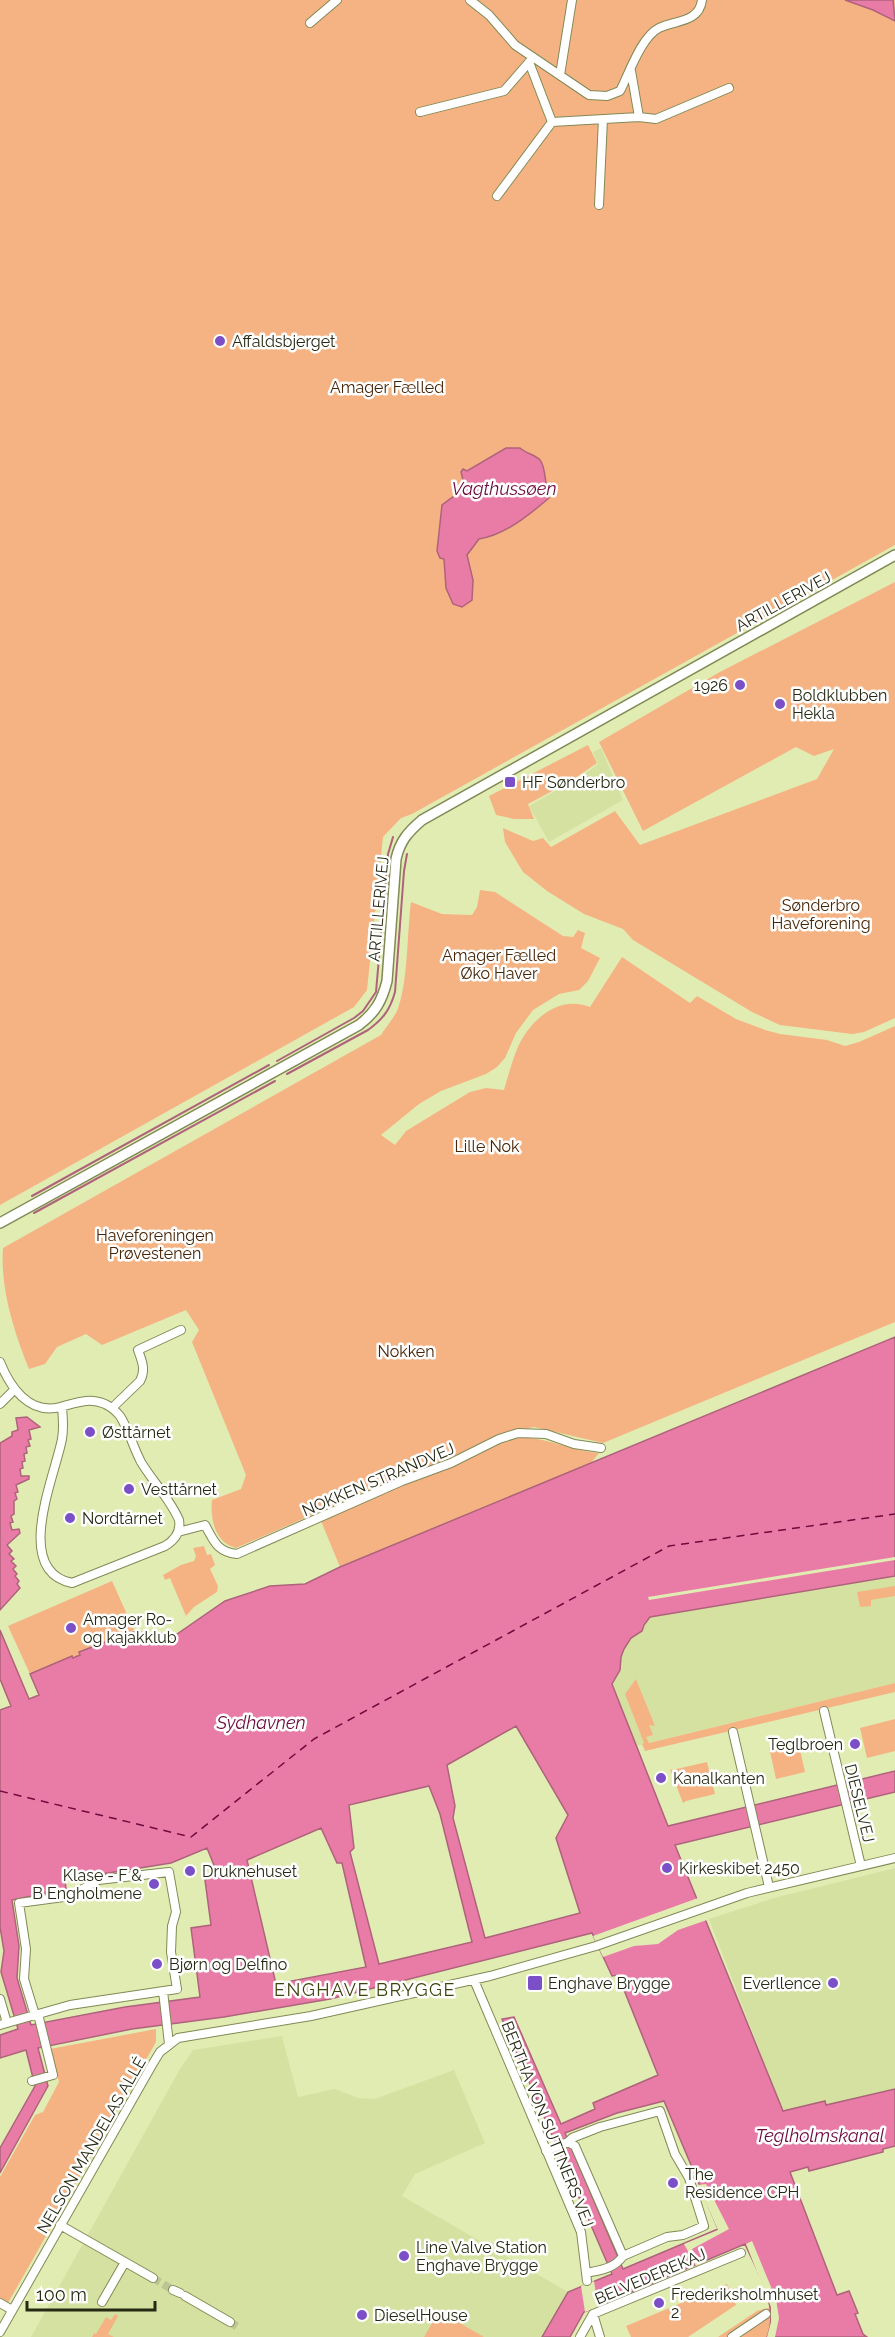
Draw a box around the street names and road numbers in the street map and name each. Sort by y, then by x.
street label: ARTILLERIVEJ [732,567,834,635]
street label: ARTILLERIVEJ [364,855,393,963]
street label: NOKKEN STRANDVEJ [299,1439,457,1520]
street label: DIESELVEJ [841,1762,878,1844]
street label: BERTHA VON SUTTNERS VEJ [497,2018,598,2230]
street label: NELSON MANDELAS ALLÉ [32,2053,150,2237]
street label: BELVEDEREKAJ [592,2244,709,2308]

